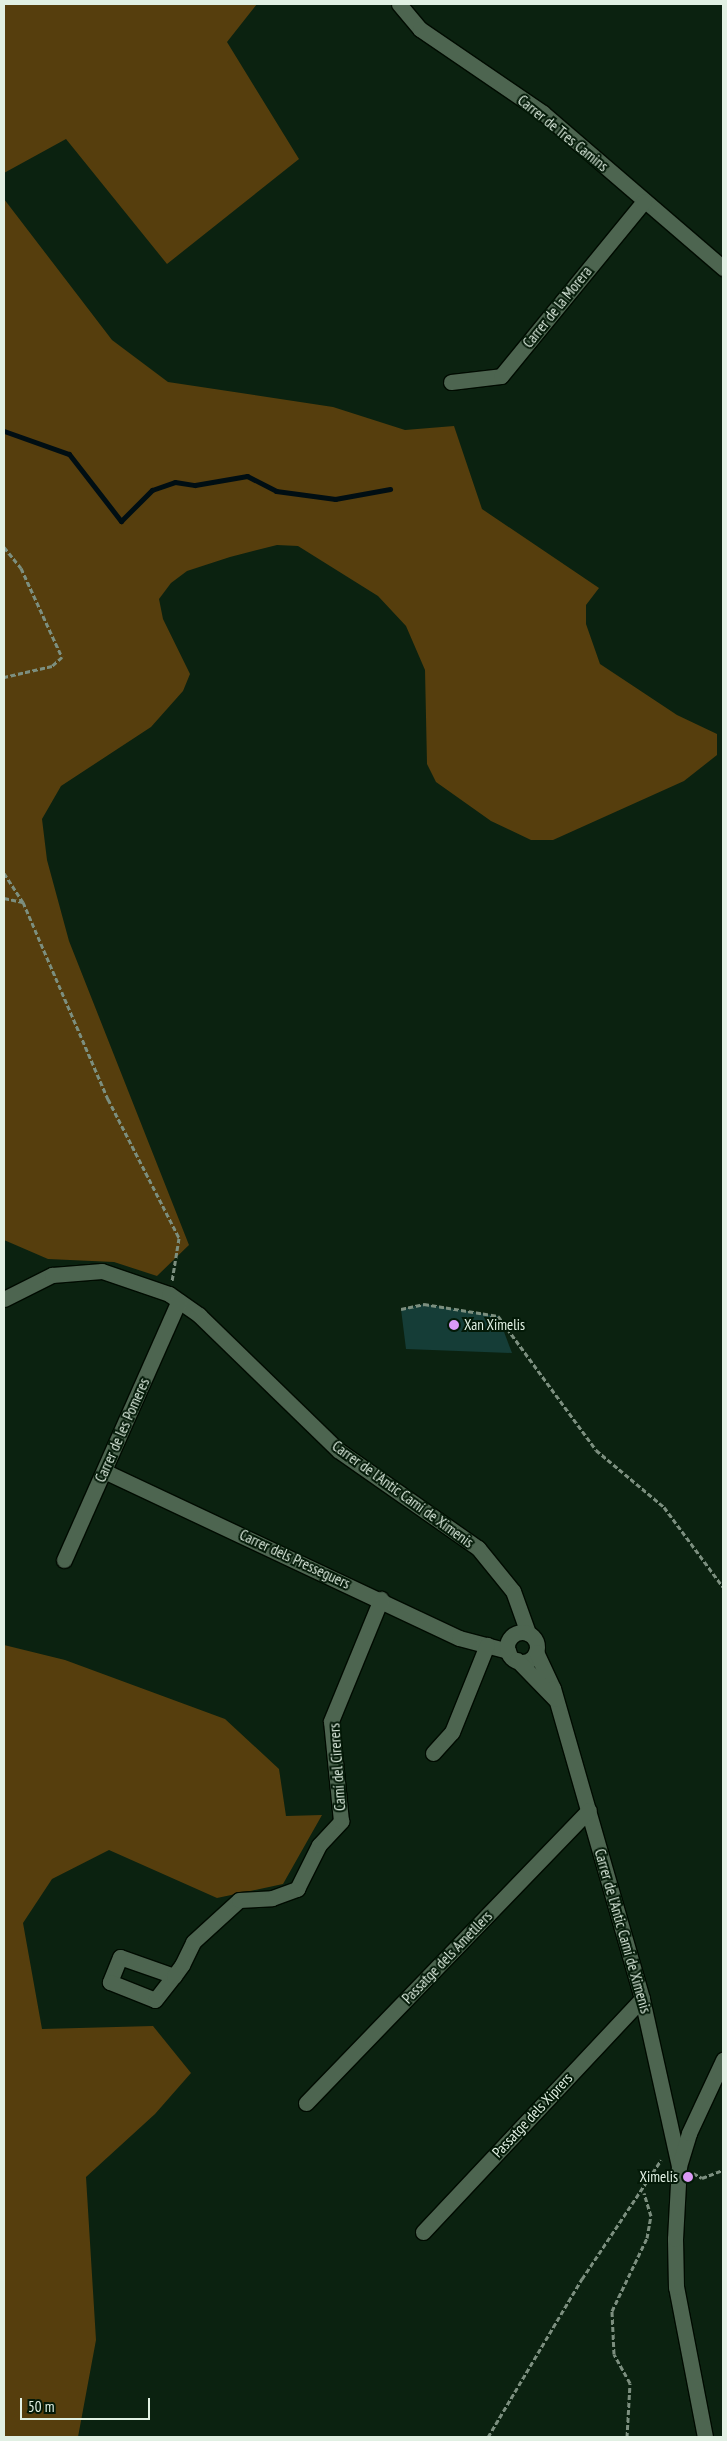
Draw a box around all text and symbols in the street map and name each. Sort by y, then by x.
street label: Carrer de Tres Camins [514,91,612,175]
street label: Carrer de la Morera [519,263,595,351]
place label: Xan Ximelis [464,1316,525,1334]
marker: Xan Ximelis [448,1319,460,1331]
street label: Carrer de les Pomeres [91,1375,153,1485]
street label: Carrer de l'Antic Camí de Ximenis [329,1436,477,1552]
street label: Carrer dels Presseguers [237,1525,353,1593]
street label: Camí del Cirerers [325,1722,349,1812]
street label: Carrer de l'Antic Camí de Ximenis [591,1846,655,2016]
street label: Passatge dels Ametllers [398,1907,496,2007]
street label: Passatge dels Xiprers [488,2069,576,2161]
place label: Ximelis [639,2168,678,2186]
marker: Ximelis [682,2171,694,2183]
scale bar [22,2388,152,2420]
text: 50 m [28,2397,54,2416]

